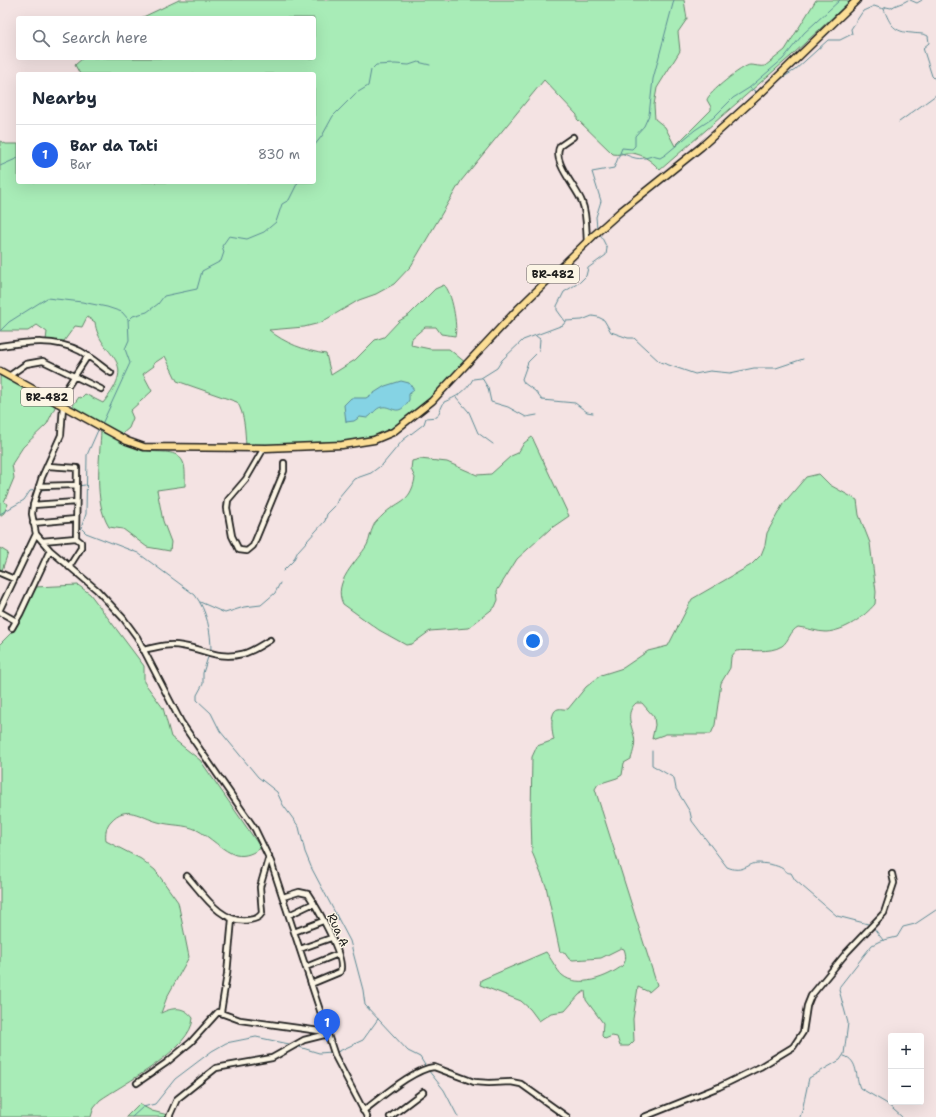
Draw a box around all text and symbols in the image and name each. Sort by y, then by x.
search box [16,16,316,60]
icon: search [30,27,52,49]
text: Search here [62,28,148,48]
text: Nearby [32,87,97,109]
text: Bar da Tati [70,136,158,156]
text: 1 [42,146,48,163]
text: 830 m [258,146,300,163]
text: Bar [70,156,92,173]
road number: BR-482 [527,265,579,283]
road number: BR-482 [21,388,73,406]
your location [523,631,543,651]
street label: Rua A [323,911,353,950]
pin: 1 [314,1009,340,1042]
map controls [888,1033,924,1105]
button: + [888,1033,924,1069]
button: − [888,1069,924,1105]

